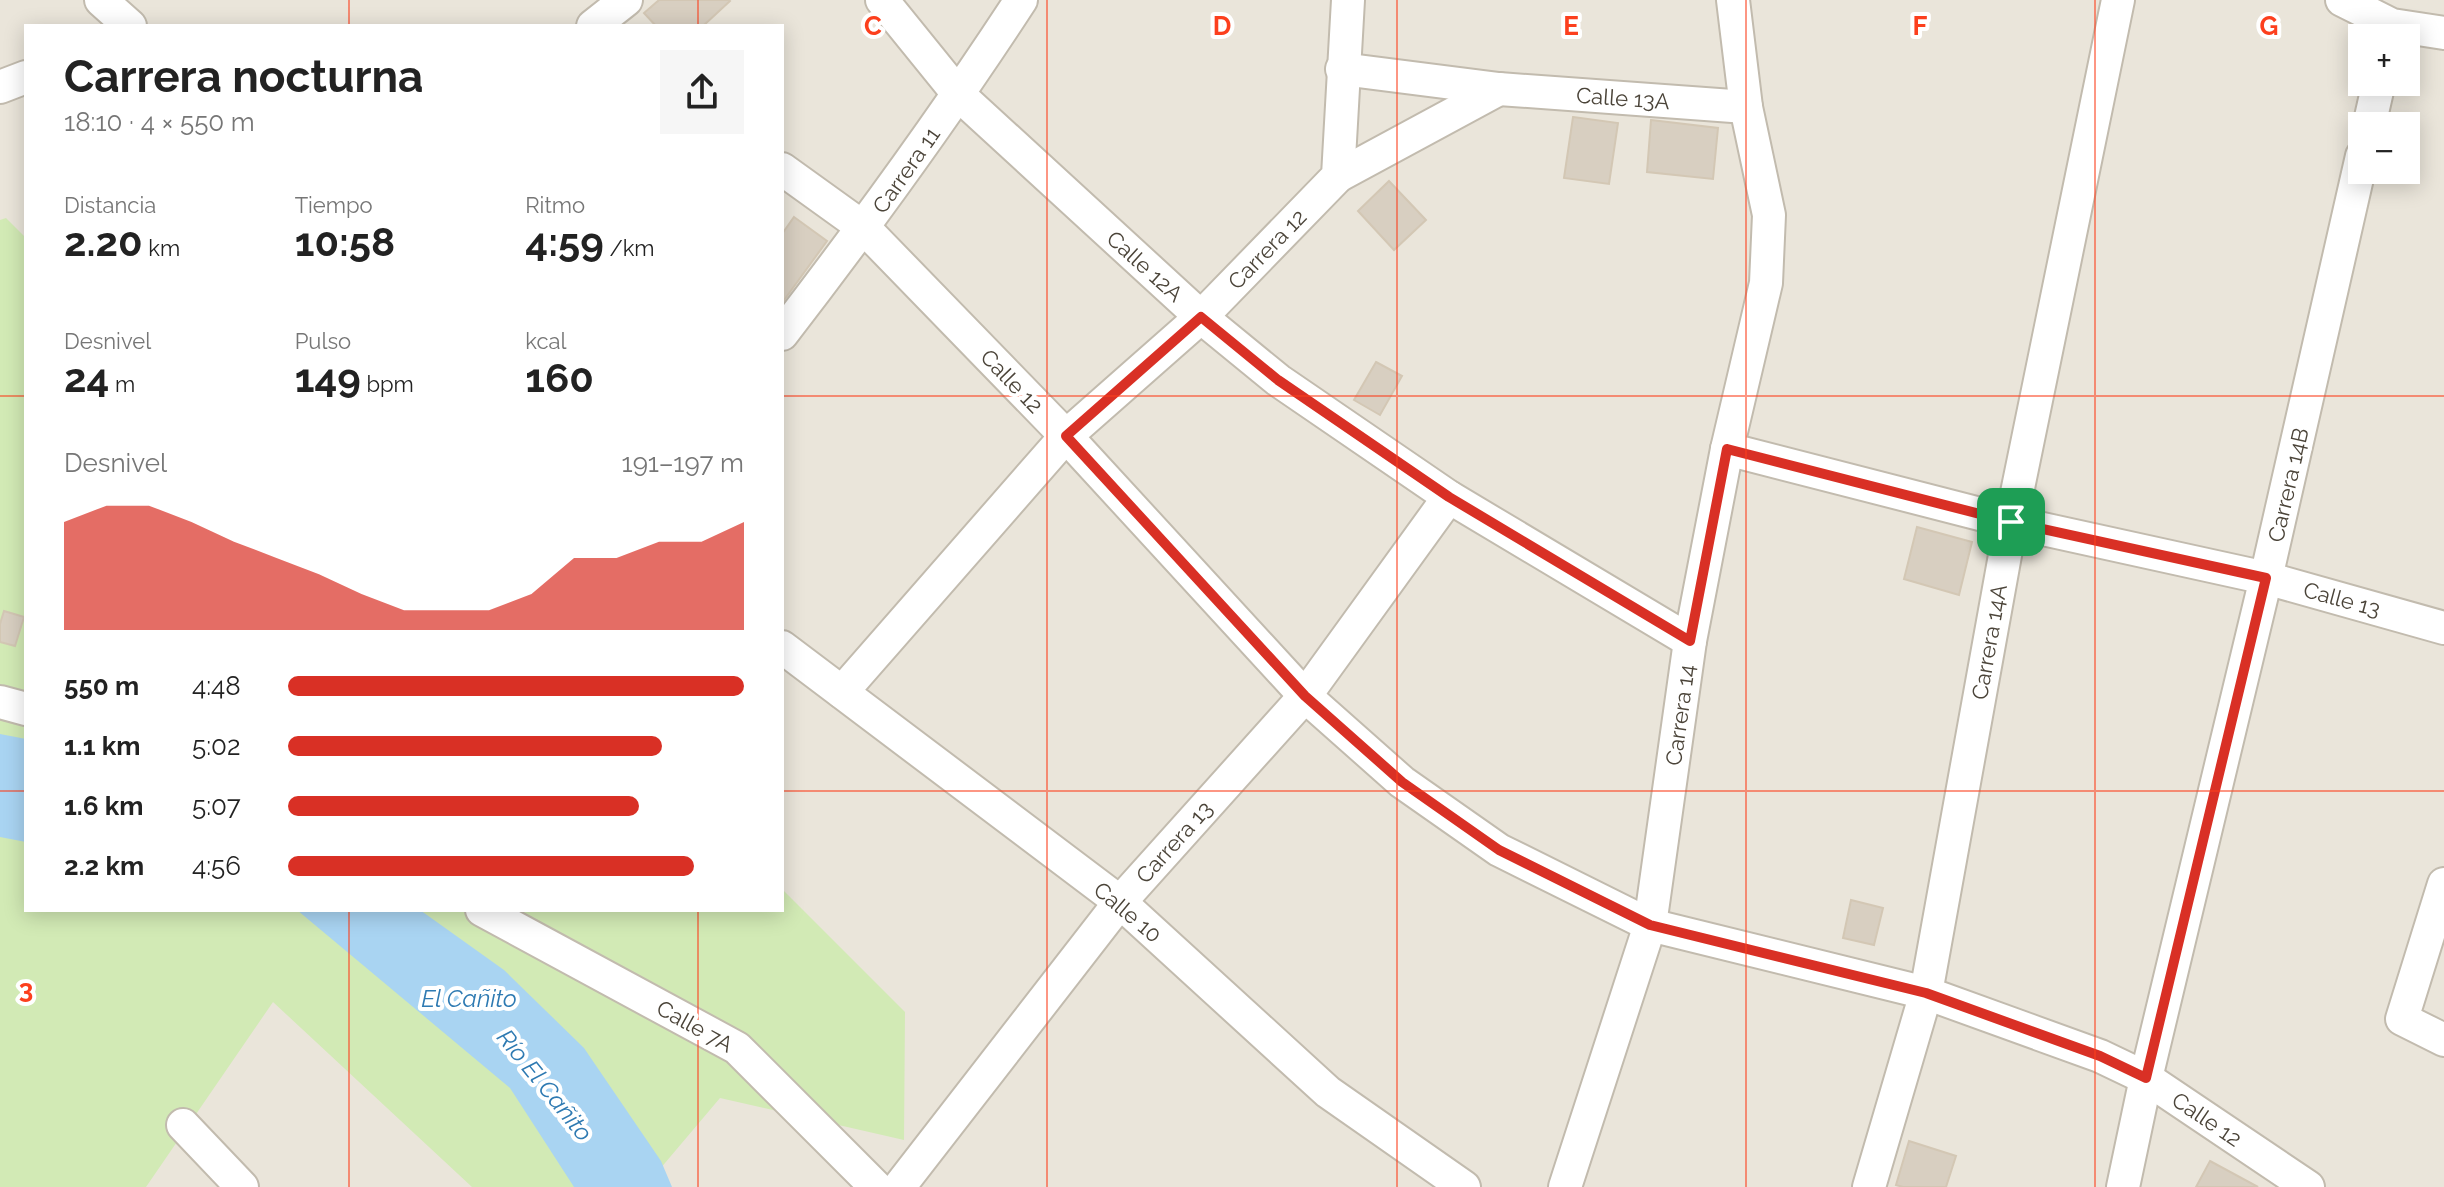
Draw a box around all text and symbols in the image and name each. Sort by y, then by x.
text: C [864,11,882,41]
text: D [1213,11,1231,41]
text: E [1563,11,1579,41]
text: F [1913,11,1928,41]
text: G [2260,11,2278,41]
map controls [2348,24,2420,184]
button: + [2348,24,2420,96]
button: share [660,50,744,134]
text: Carrera nocturna [64,51,423,102]
street label: Calle 13A [1575,82,1671,114]
text: 18:10 · 4 × 550 m [64,107,255,137]
button: − [2348,112,2420,184]
street label: Carrera 11 [867,122,945,218]
text: Distancia [64,192,156,218]
text: Tiempo [295,192,373,218]
text: Ritmo [525,192,585,218]
street label: Carrera 12 [1222,204,1312,294]
text: 2.20 [64,218,143,265]
text: 10:58 [295,218,395,265]
text: 4:59 [525,218,604,265]
street label: Calle 12A [1102,225,1188,307]
text: km [143,235,180,261]
text: /km [604,235,655,261]
text: Desnivel [64,328,151,354]
text: Pulso [295,328,351,354]
text: kcal [525,328,566,354]
street label: Calle 12 [975,344,1049,418]
text: 24 [64,354,109,401]
text: 149 [295,354,361,401]
text: 160 [525,354,594,401]
text: m [109,371,135,397]
text: bpm [361,371,414,397]
street label: Carrera 14B [2262,425,2314,545]
text: Desnivel [64,448,167,478]
text: 191–197 m [622,448,744,478]
pin [1977,488,2045,556]
icon: arrive [1989,500,2033,544]
street label: Calle 13 [2301,576,2383,622]
street label: Carrera 14A [1966,582,2012,702]
street label: Carrera 14 [1660,663,1700,767]
text: 550 m [64,671,139,701]
text: 4:48 [192,671,241,701]
text: 1.1 km [64,731,141,761]
text: 5:02 [192,731,241,761]
text: 1.6 km [64,791,143,821]
text: 5:07 [192,791,241,821]
street label: Carrera 13 [1130,796,1218,888]
text: 2.2 km [64,851,144,881]
text: 4:56 [192,851,241,881]
street label: Calle 10 [1089,876,1167,948]
text: 3 [19,974,33,1004]
water label: El Cañito [421,984,517,1013]
street label: Calle 7A [652,994,738,1058]
water label: Río El Cañito [491,1023,599,1147]
street label: Calle 12 [2167,1086,2247,1152]

